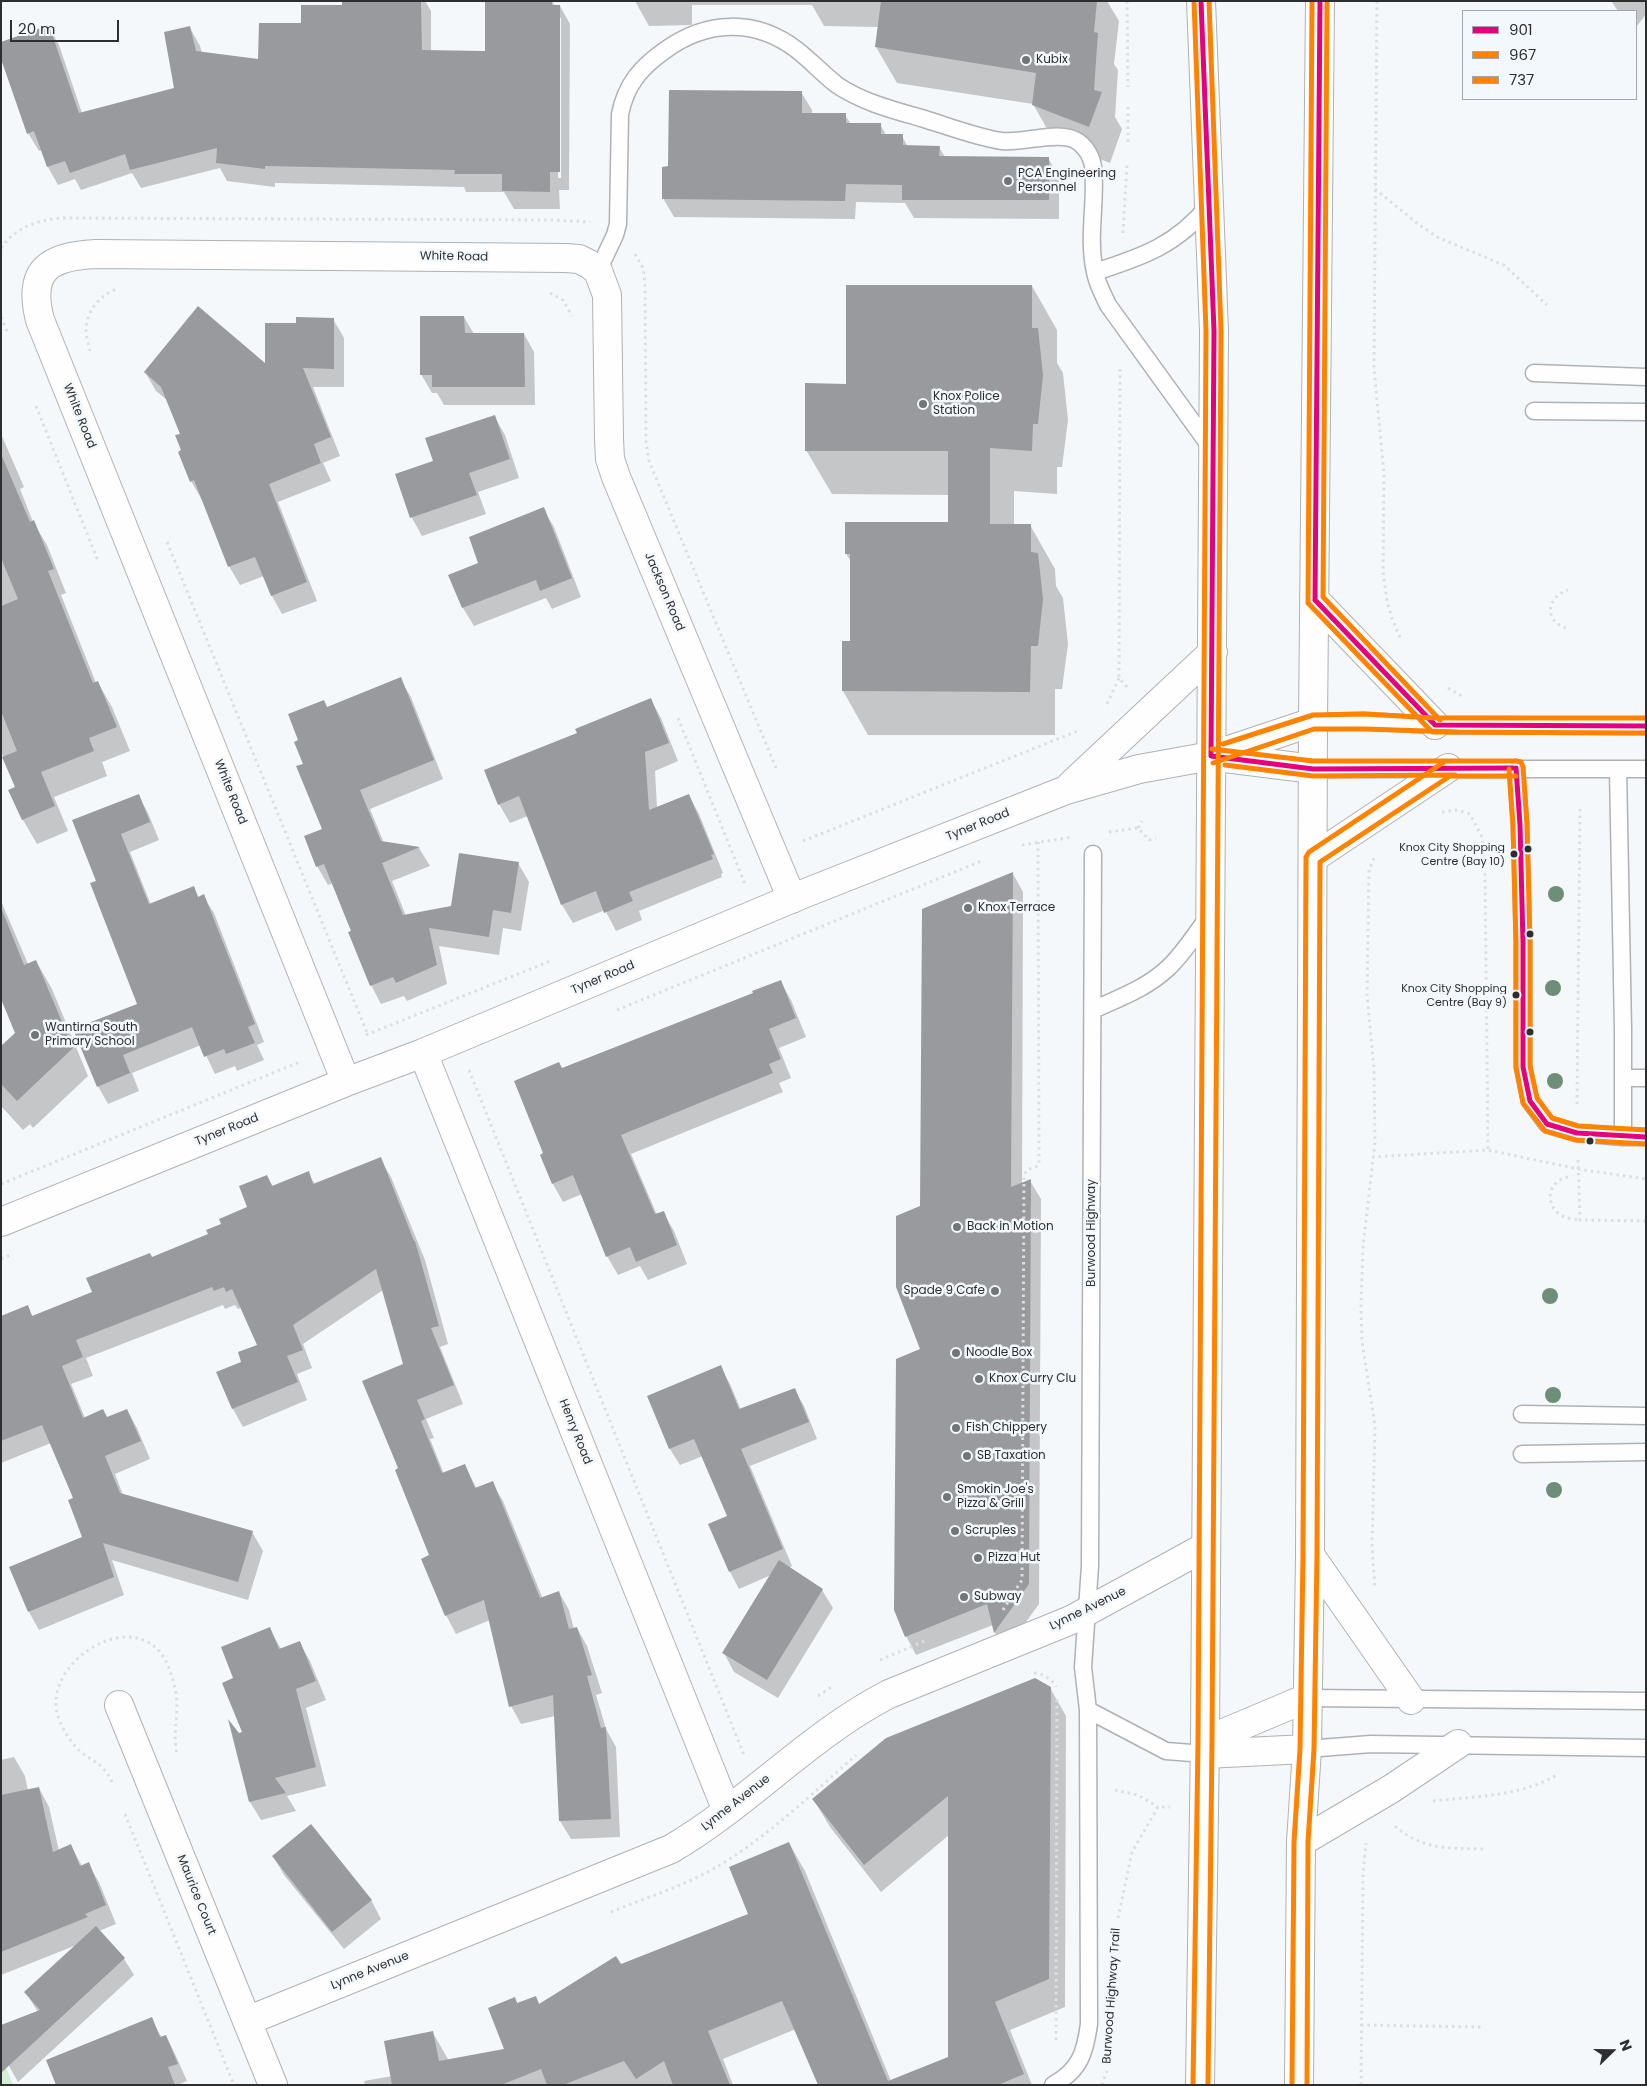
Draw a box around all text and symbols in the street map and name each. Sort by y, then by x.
scale bar [12,10,121,42]
legend [1462,10,1637,100]
text: 20 m [18,18,56,39]
text: 901 [1509,19,1533,40]
text: 967 [1509,44,1536,65]
place label: Kubix [1036,53,1068,67]
marker: Kubix [1020,54,1032,66]
text: 737 [1509,69,1534,90]
place label: PCA Engineering Personnel [1018,167,1116,195]
marker: PCA Engineering Personnel [1002,175,1014,187]
street label: White Road [420,249,488,265]
street label: White Road [59,382,99,450]
place label: Knox Police Station [933,390,1000,418]
marker: Knox Police Station [917,398,929,410]
street label: Jackson Road [641,551,687,633]
street label: White Road [210,758,250,826]
street label: Tyner Road [944,806,1012,844]
place label: Knox City Shopping Centre (Bay 10) [1399,841,1505,867]
unlabelled marker [1523,844,1533,854]
marker: Knox City Shopping Centre (Bay 10) [1509,849,1519,859]
place label: Knox Terrace [978,901,1055,915]
marker: Knox Terrace [962,902,974,914]
unlabelled marker [1525,929,1535,939]
street label: Tyner Road [569,958,637,998]
place label: Knox City Shopping Centre (Bay 9) [1401,982,1507,1008]
marker: Knox City Shopping Centre (Bay 9) [1511,990,1521,1000]
place label: Wantirna South Primary School [45,1021,138,1049]
unlabelled marker [1525,1027,1535,1037]
marker: Wantirna South Primary School [29,1029,41,1041]
street label: Tyner Road [193,1111,261,1149]
unlabelled marker [1585,1136,1595,1146]
street label: Burwood Highway [1085,1179,1099,1287]
place label: Back in Motion [967,1220,1054,1234]
marker: Back in Motion [951,1221,963,1233]
place label: Spade 9 Cafe [903,1284,985,1298]
marker: Spade 9 Cafe [989,1285,1001,1297]
place label: Noodle Box [966,1346,1032,1360]
marker: Noodle Box [950,1347,962,1359]
place label: Knox Curry Clu [989,1372,1076,1386]
marker: Knox Curry Clu [973,1373,985,1385]
street label: Henry Road [555,1397,595,1467]
place label: Fish Chippery [966,1421,1047,1435]
marker: Fish Chippery [950,1422,962,1434]
place label: SB Taxation [977,1449,1046,1463]
marker: SB Taxation [961,1450,973,1462]
place label: Smokin Joe's Pizza & Grill [957,1483,1034,1511]
marker: Smokin Joe's Pizza & Grill [941,1491,953,1503]
place label: Scruples [965,1524,1016,1538]
marker: Scruples [949,1525,961,1537]
place label: Pizza Hut [988,1551,1040,1565]
marker: Pizza Hut [972,1552,984,1564]
street label: Lynne Avenue [1048,1584,1128,1634]
place label: Subway [974,1590,1022,1604]
marker: Subway [958,1591,970,1603]
street label: Lynne Avenue [699,1772,773,1834]
street label: Maurice Court [173,1853,219,1937]
street label: Burwood Highway Trail [1100,1928,1124,2064]
street label: Lynne Avenue [329,1949,411,1993]
north arrow [1587,2026,1637,2076]
text: N [1615,2037,1637,2054]

